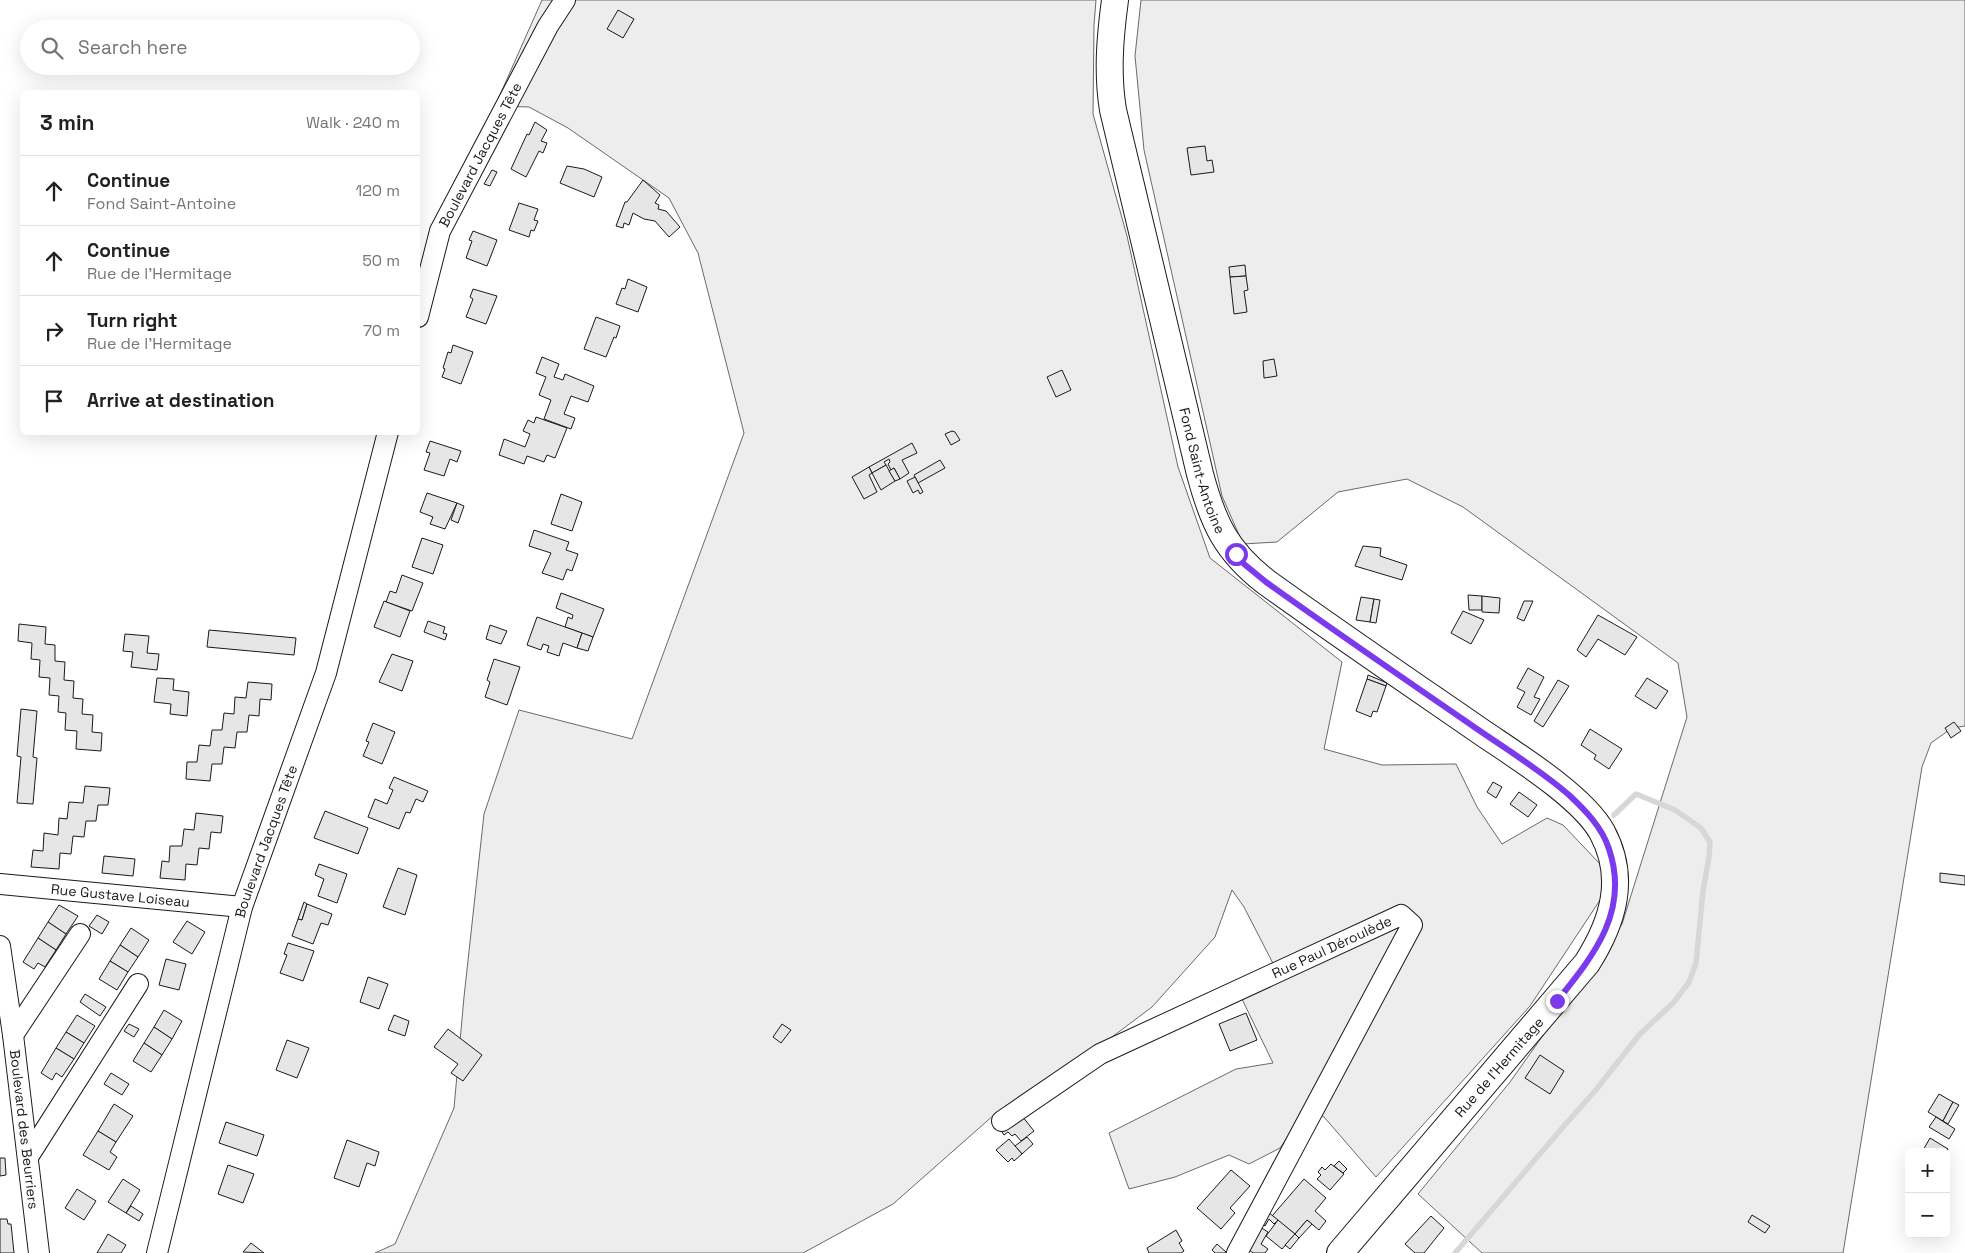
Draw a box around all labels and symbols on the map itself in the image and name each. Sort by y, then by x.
street label: Boulevard Jacques Tête [435,79,526,230]
street label: Fond Saint-Antoine [1175,406,1230,537]
route start [1225,543,1248,566]
street label: Boulevard Jacques Tête [231,763,301,920]
street label: Rue Gustave Loiseau [50,880,191,911]
street label: Rue Paul Déroulède [1269,912,1395,982]
route end [1546,990,1569,1013]
street label: Rue de l'Hermitage [1451,1013,1547,1121]
street label: Boulevard des Beurriers [6,1049,43,1210]

